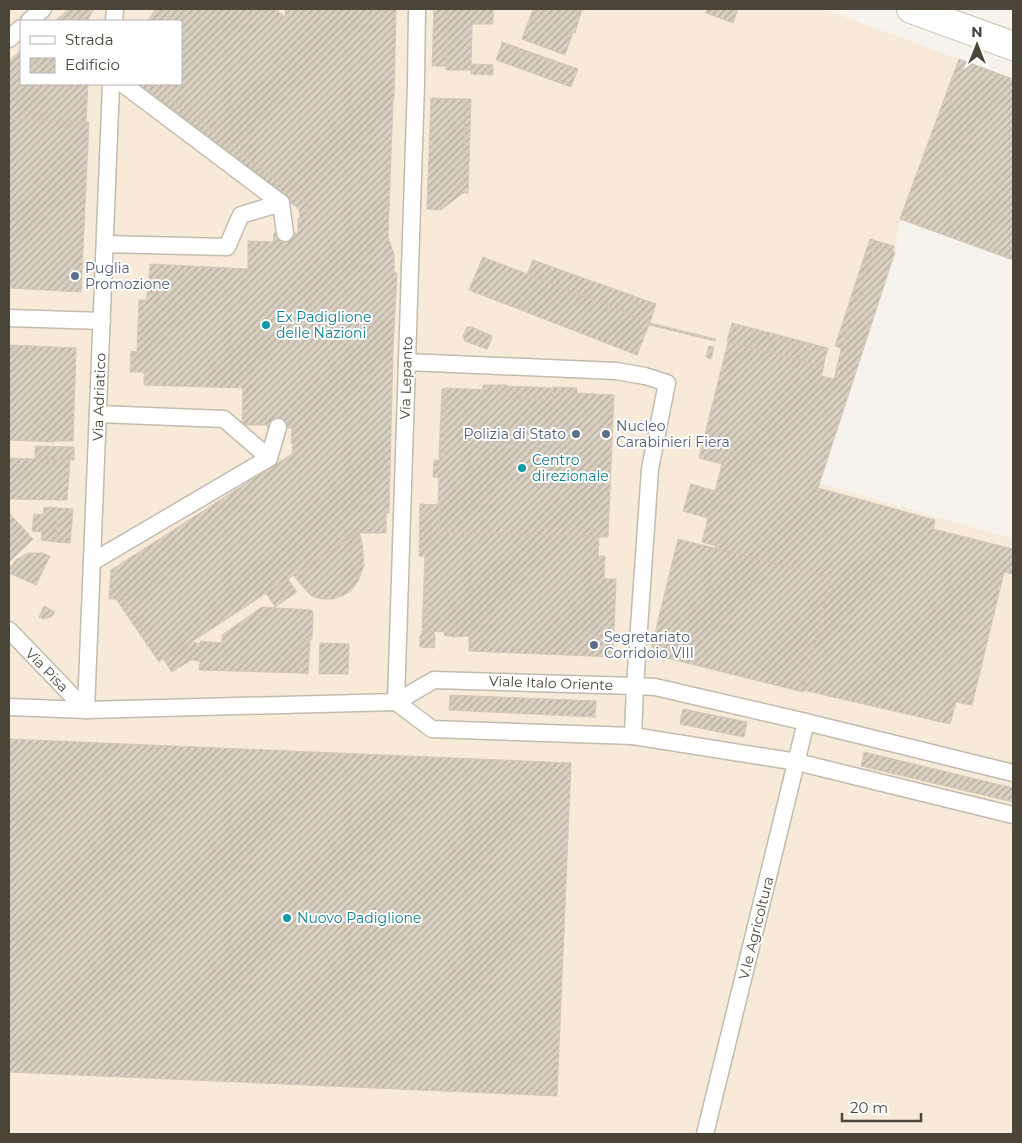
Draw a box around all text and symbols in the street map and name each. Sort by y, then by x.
legend [20,20,182,85]
north arrow [952,20,1002,70]
text: N [971,23,983,41]
text: Strada [65,30,114,49]
text: Edificio [65,55,120,74]
place label: Puglia Promozione [85,259,170,293]
marker: Puglia Promozione [69,270,81,282]
place label: Ex Padiglione delle Nazioni [276,308,371,342]
marker: Ex Padiglione delle Nazioni [260,319,272,331]
street label: Via Lepanto [396,336,416,420]
street label: Via Adriatico [88,352,110,441]
place label: Nucleo Carabinieri Fiera [616,417,730,451]
place label: Polizia di Stato [464,425,566,443]
marker: Polizia di Stato [570,428,582,440]
marker: Nucleo Carabinieri Fiera [600,428,612,440]
place label: Centro direzionale [532,451,609,485]
marker: Centro direzionale [516,462,528,474]
place label: Segretariato Corridoio VIII [604,628,694,662]
marker: Segretariato Corridoio VIII [588,639,600,651]
street label: Via Pisa [22,644,72,696]
street label: Viale Italo Oriente [489,672,613,694]
street label: V.le Agricoltura [735,875,777,981]
place label: Nuovo Padiglione [297,909,421,927]
marker: Nuovo Padiglione [281,912,293,924]
scale bar [842,1090,921,1122]
text: 20 m [850,1098,888,1117]

